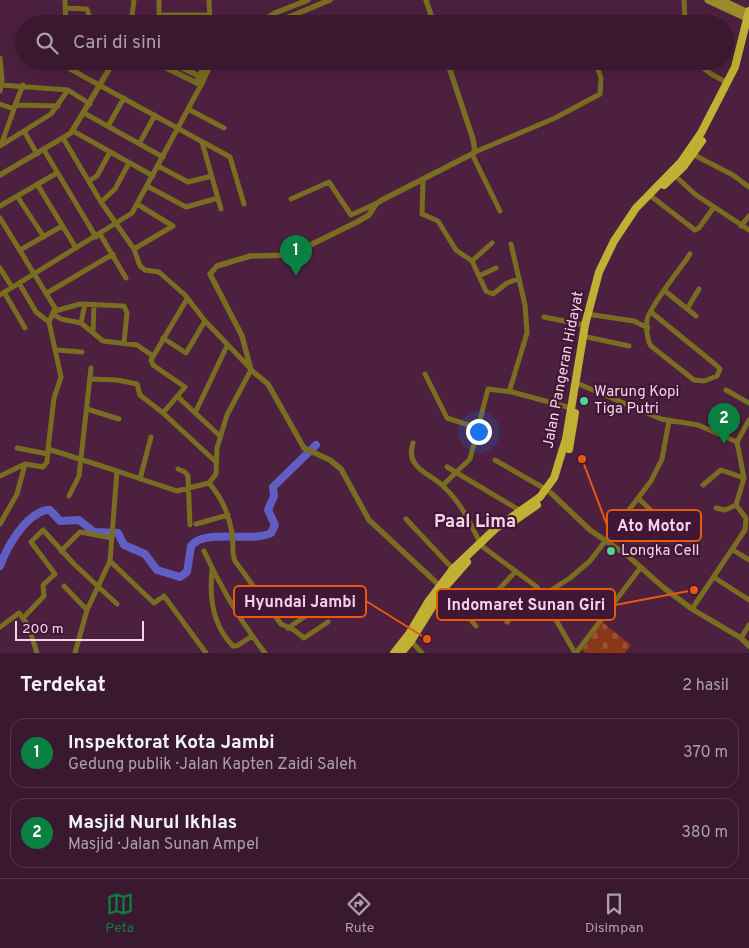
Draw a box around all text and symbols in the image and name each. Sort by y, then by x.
search box [15,15,734,70]
icon: search [33,29,61,57]
text: Cari di sini [73,31,161,55]
pin: 1 [280,235,312,276]
street label: Jalan Pangeran Hidayat [539,290,589,450]
place label: Warung Kopi Tiga Putri [594,383,679,419]
marker: Warung Kopi Tiga Putri [578,395,590,407]
pin: 2 [708,403,740,444]
your location [466,419,492,445]
callout: Ato Motor [607,510,701,541]
district label: Paal Lima [434,511,516,534]
text: Ato Motor [617,517,691,537]
place label: Longka Cell [621,542,700,561]
marker: Longka Cell [605,545,617,557]
callout: Hyundai Jambi [234,586,366,617]
callout: Indomaret Sunan Giri [437,589,615,620]
text: Hyundai Jambi [244,593,356,613]
text: Indomaret Sunan Giri [447,596,605,616]
scale bar [15,618,144,641]
text: 200 m [22,621,64,638]
text: Terdekat [20,672,106,699]
text: 2 hasil [682,676,729,696]
text: Inspektorat Kota Jambi [68,731,275,755]
text: 1 [34,743,40,763]
text: 370 m [683,743,728,763]
text: Gedung publik · Jalan Kapten Zaidi Saleh [68,755,357,775]
text: Masjid Nurul Ikhlas [68,811,237,835]
text: 2 [32,823,42,843]
text: 380 m [681,823,728,843]
text: Masjid · Jalan Sunan Ampel [68,835,259,855]
tab: Peta [105,890,134,937]
tab: Rute [345,890,374,937]
tab: Disimpan [585,890,644,937]

